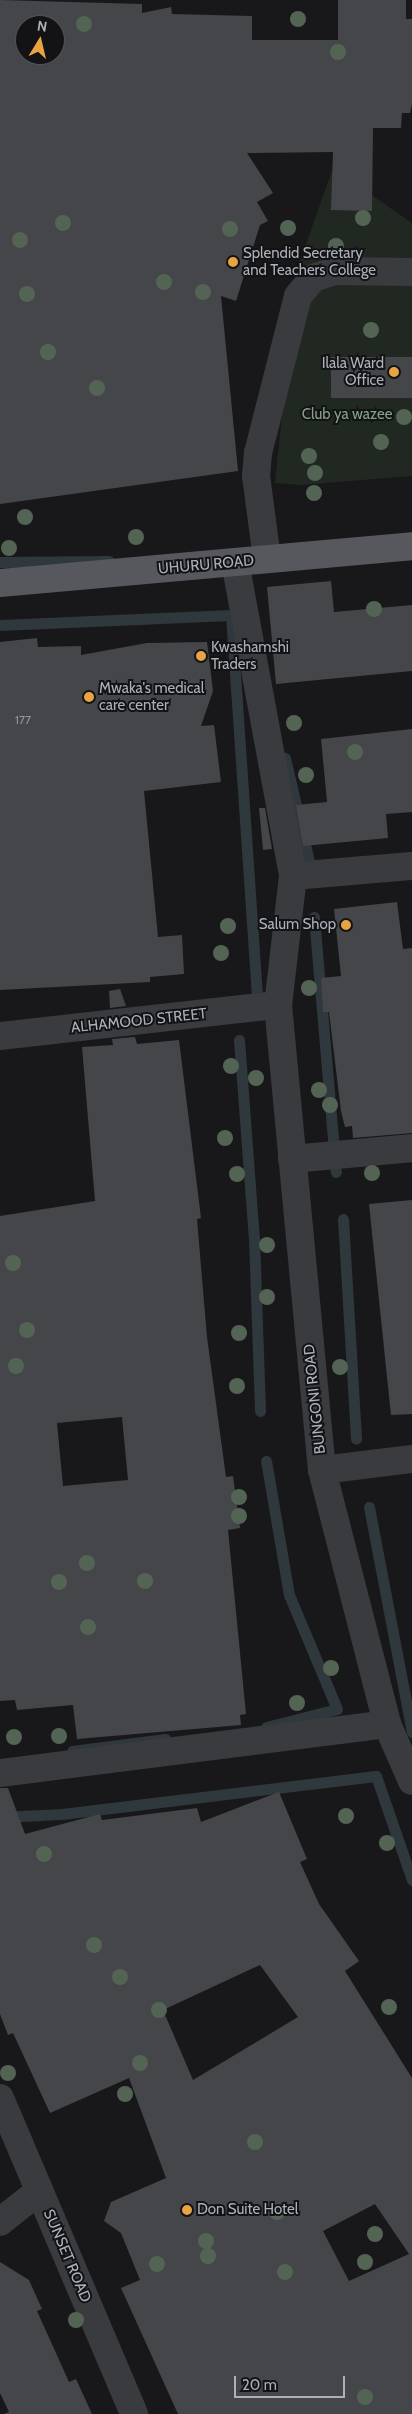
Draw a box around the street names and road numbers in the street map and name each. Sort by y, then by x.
street label: UHURU ROAD [157,552,255,578]
street label: ALHAMOOD STREET [70,1005,208,1037]
street label: BUNGONI ROAD [300,1343,330,1455]
street label: SUNSET ROAD [39,2207,95,2305]

